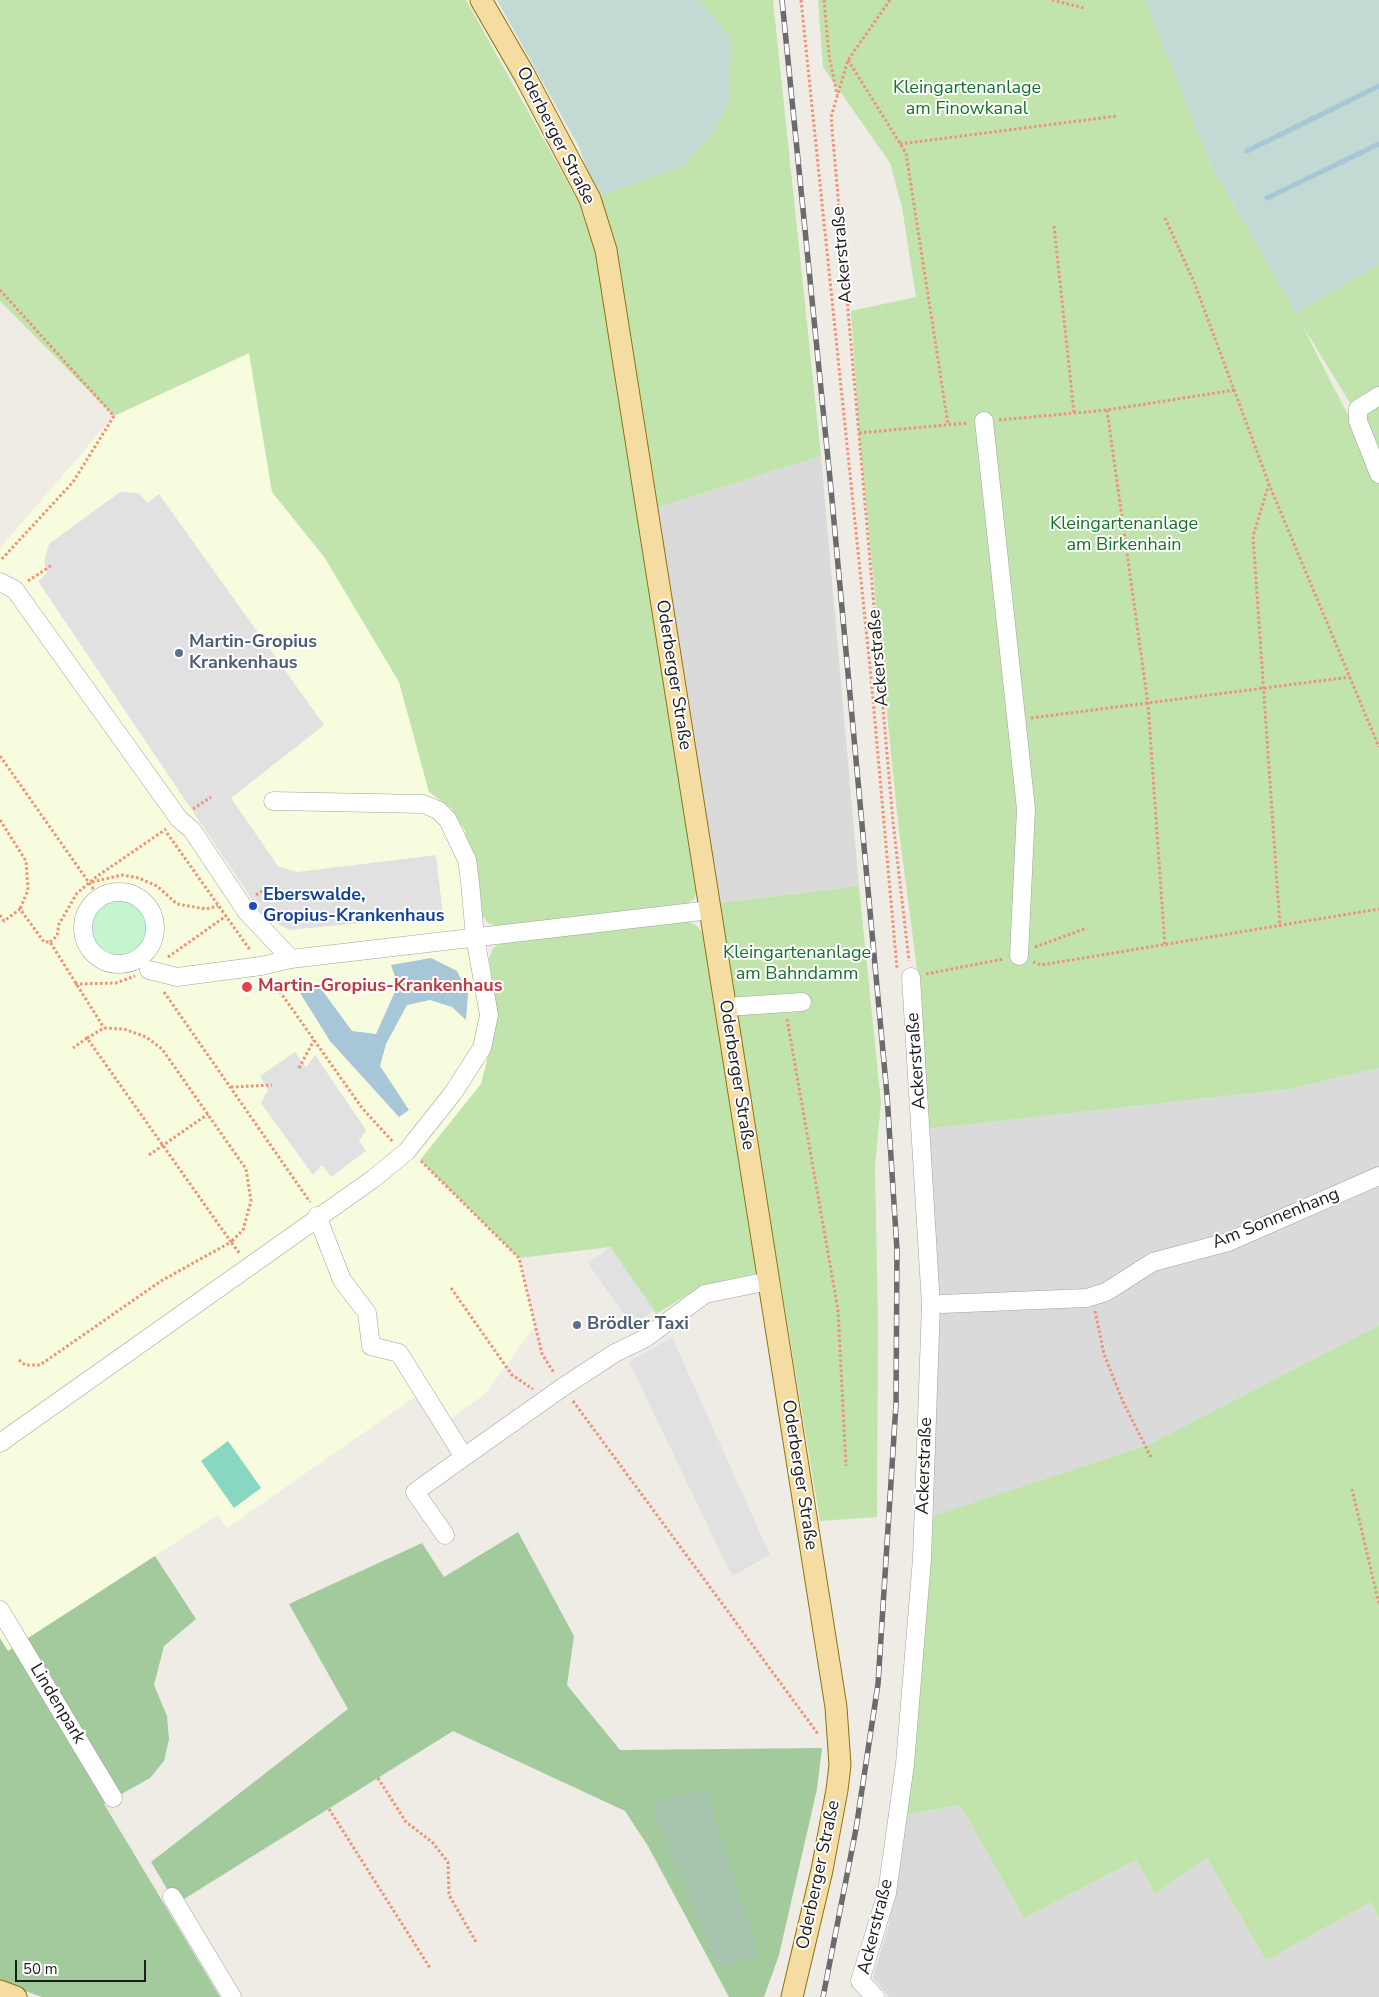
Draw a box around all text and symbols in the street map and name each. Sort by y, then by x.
street label: Oderberger Straße [511,63,599,209]
park label: Kleingartenanlage am Finowkanal [893,78,1041,120]
street label: Ackerstraße [828,206,858,304]
park label: Kleingartenanlage am Birkenhain [1050,514,1198,556]
street label: Oderberger Straße [650,598,696,752]
street label: Ackerstraße [864,609,894,707]
place label: Martin-Gropius Krankenhaus [189,632,317,674]
marker: Martin-Gropius Krankenhaus [173,647,185,659]
place label: Eberswalde, Gropius-Krankenhaus [263,885,445,928]
marker: Eberswalde, Gropius-Krankenhaus [247,900,259,912]
park label: Kleingartenanlage am Bahndamm [723,943,871,986]
place label: Martin-Gropius-Krankenhaus [258,976,502,998]
marker: Martin-Gropius-Krankenhaus [240,980,254,994]
street label: Oderberger Straße [713,998,759,1152]
street label: Ackerstraße [903,1012,931,1110]
street label: Am Sonnenhang [1209,1184,1343,1254]
place label: Brödler Taxi [587,1314,689,1336]
marker: Brödler Taxi [571,1319,583,1331]
street label: Oderberger Straße [776,1398,822,1552]
street label: Ackerstraße [913,1417,937,1515]
street label: Lindenpark [25,1660,89,1748]
street label: Oderberger Straße [793,1799,845,1951]
street label: Ackerstraße [854,1877,898,1977]
scale bar [18,1950,149,1982]
text: 50 m [23,1959,58,1979]

